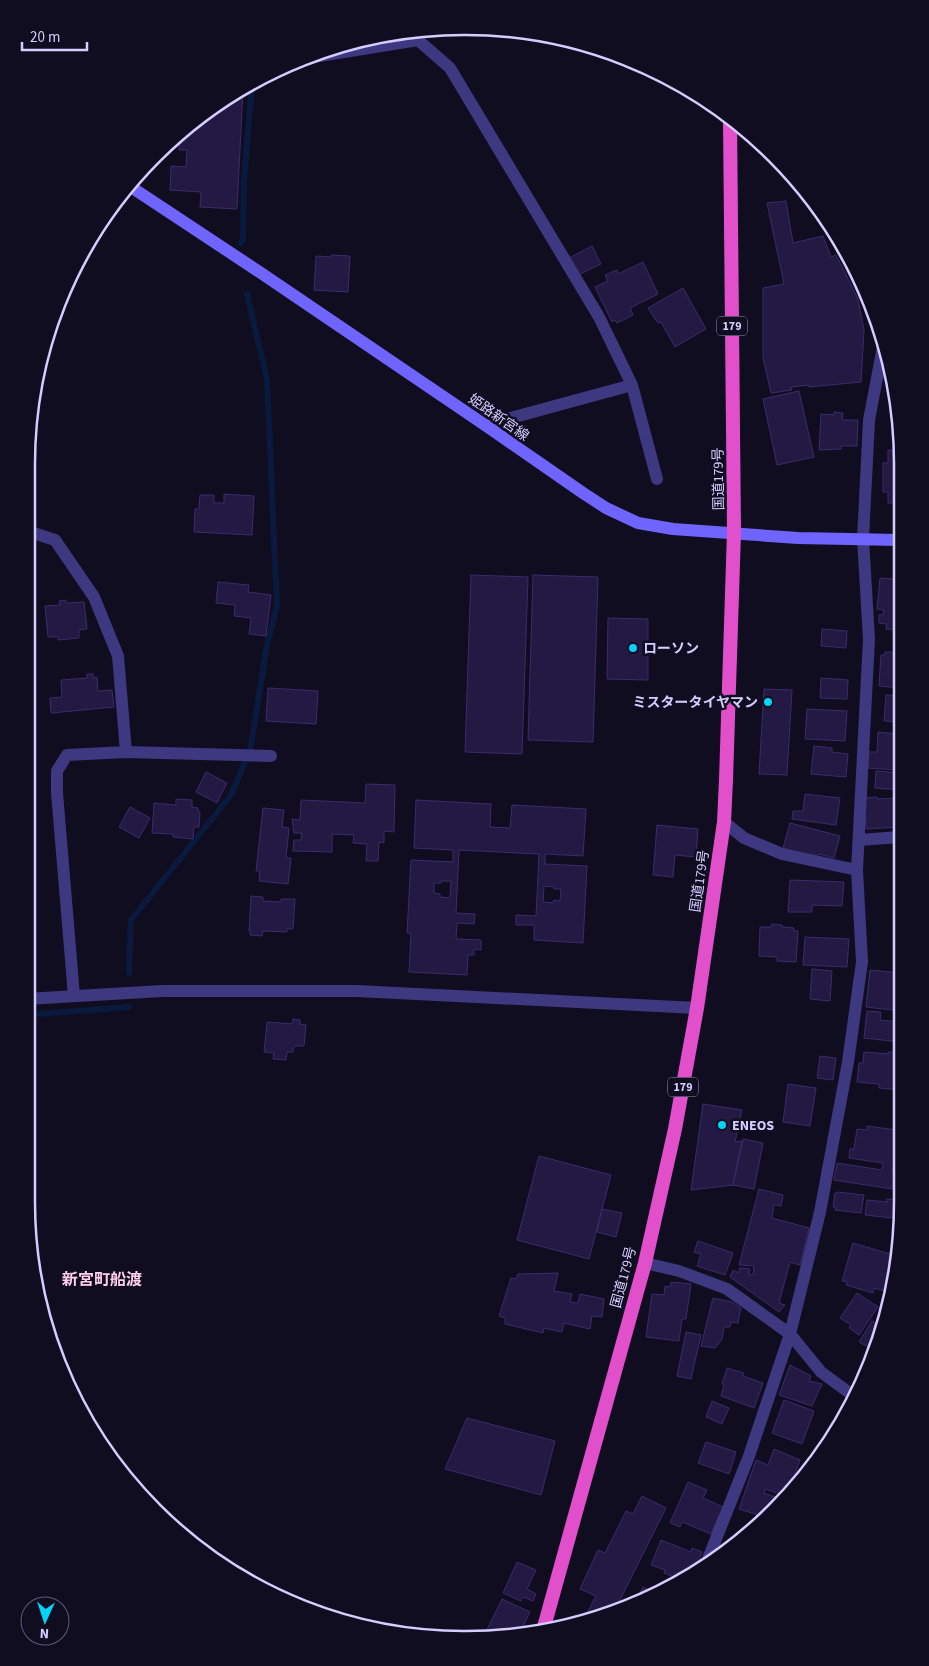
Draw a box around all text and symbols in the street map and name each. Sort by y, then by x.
scale bar [22,20,88,52]
text: 20 m [30,27,60,48]
road number: 179 [717,316,747,336]
street label: 姫路新宮線 [464,390,533,446]
street label: 国道179号 [708,447,730,511]
place label: ローソン [643,639,699,659]
marker: ローソン [627,642,639,654]
place label: ミスタータイヤマン [632,693,758,713]
marker: ミスタータイヤマン [762,696,774,708]
street label: 国道179号 [686,849,714,914]
road number: 179 [668,1078,698,1096]
place label: ENEOS [732,1116,774,1136]
marker: ENEOS [716,1119,728,1131]
street label: 国道179号 [606,1244,642,1310]
district label: 新宮町船渡 [62,1269,142,1291]
north arrow [20,1596,70,1646]
text: N [39,1623,50,1643]

